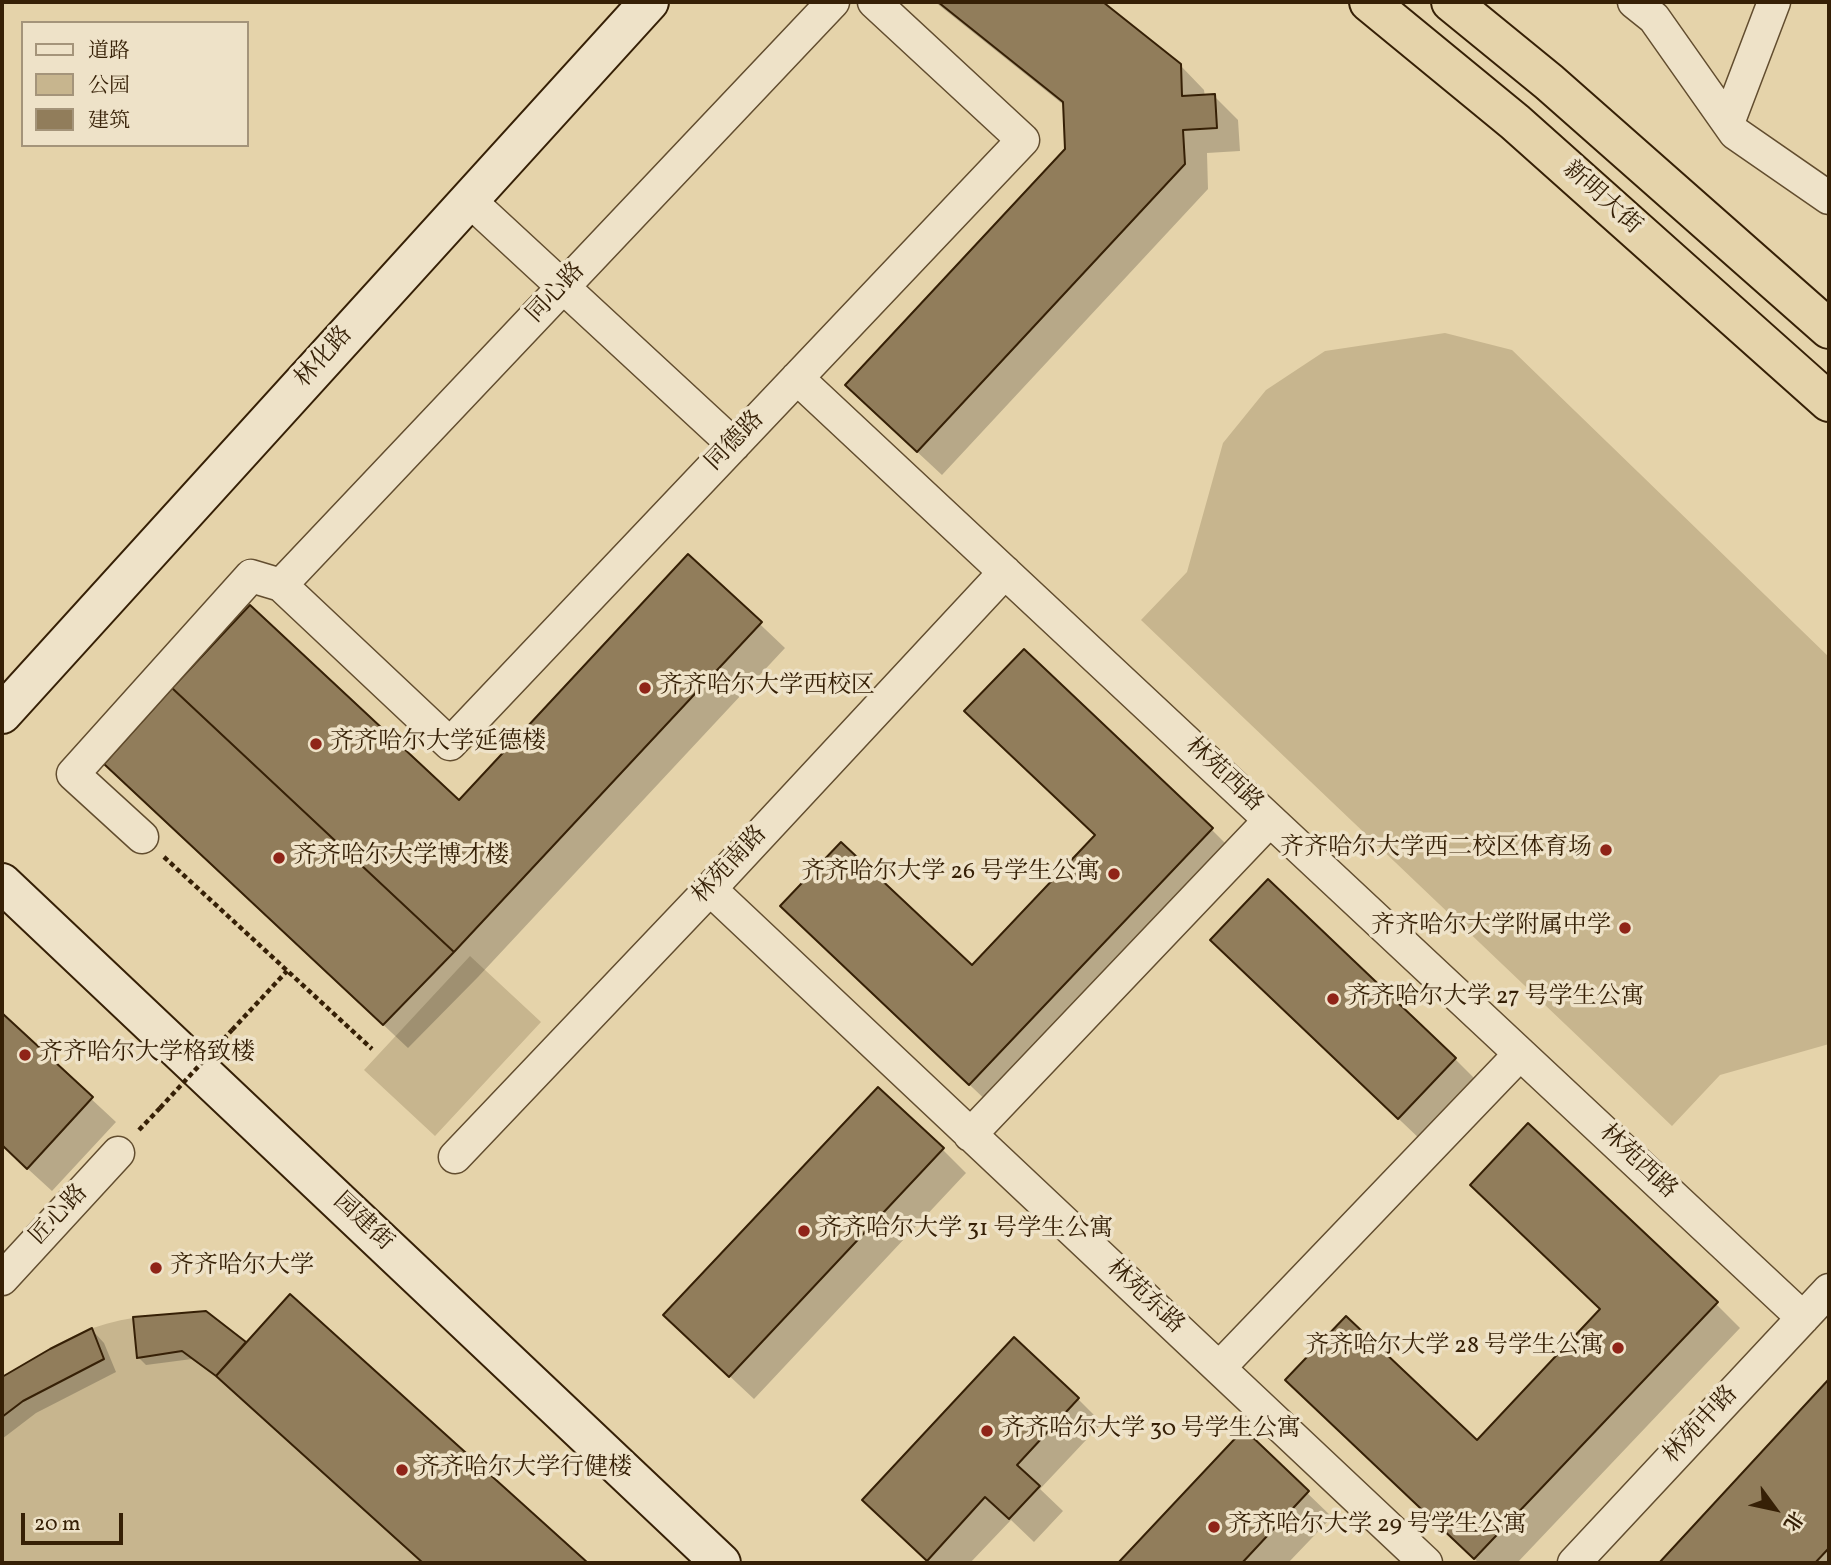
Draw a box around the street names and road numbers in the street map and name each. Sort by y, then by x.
street label: 新明大街 [1556,156,1646,242]
street label: 同心路 [522,258,592,330]
street label: 林化路 [290,322,360,394]
street label: 同德路 [701,406,771,478]
street label: 林苑西路 [1178,733,1268,819]
street label: 林苑南路 [688,821,774,911]
street label: 林苑西路 [1592,1120,1682,1206]
street label: 匠心路 [25,1180,95,1252]
street label: 园建街 [326,1188,398,1258]
street label: 林苑东路 [1099,1255,1189,1341]
street label: 林苑中路 [1659,1381,1745,1471]

